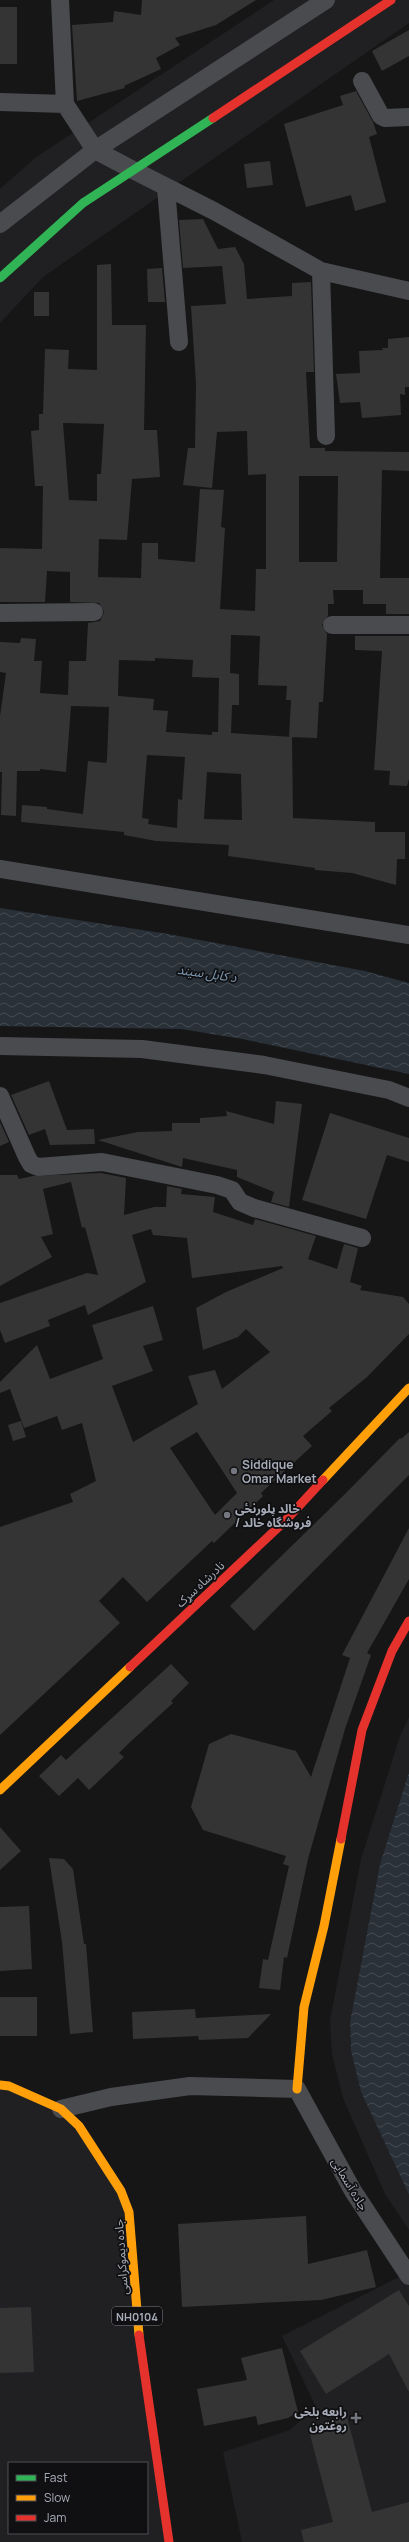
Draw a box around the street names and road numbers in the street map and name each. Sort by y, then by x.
street label: نادرشاه سړک [172,1557,228,1611]
street label: جاده آسمایی [328,2154,372,2214]
street label: جاده دیموکراسی [110,2219,132,2295]
road number: NH0104 [112,2307,162,2325]

